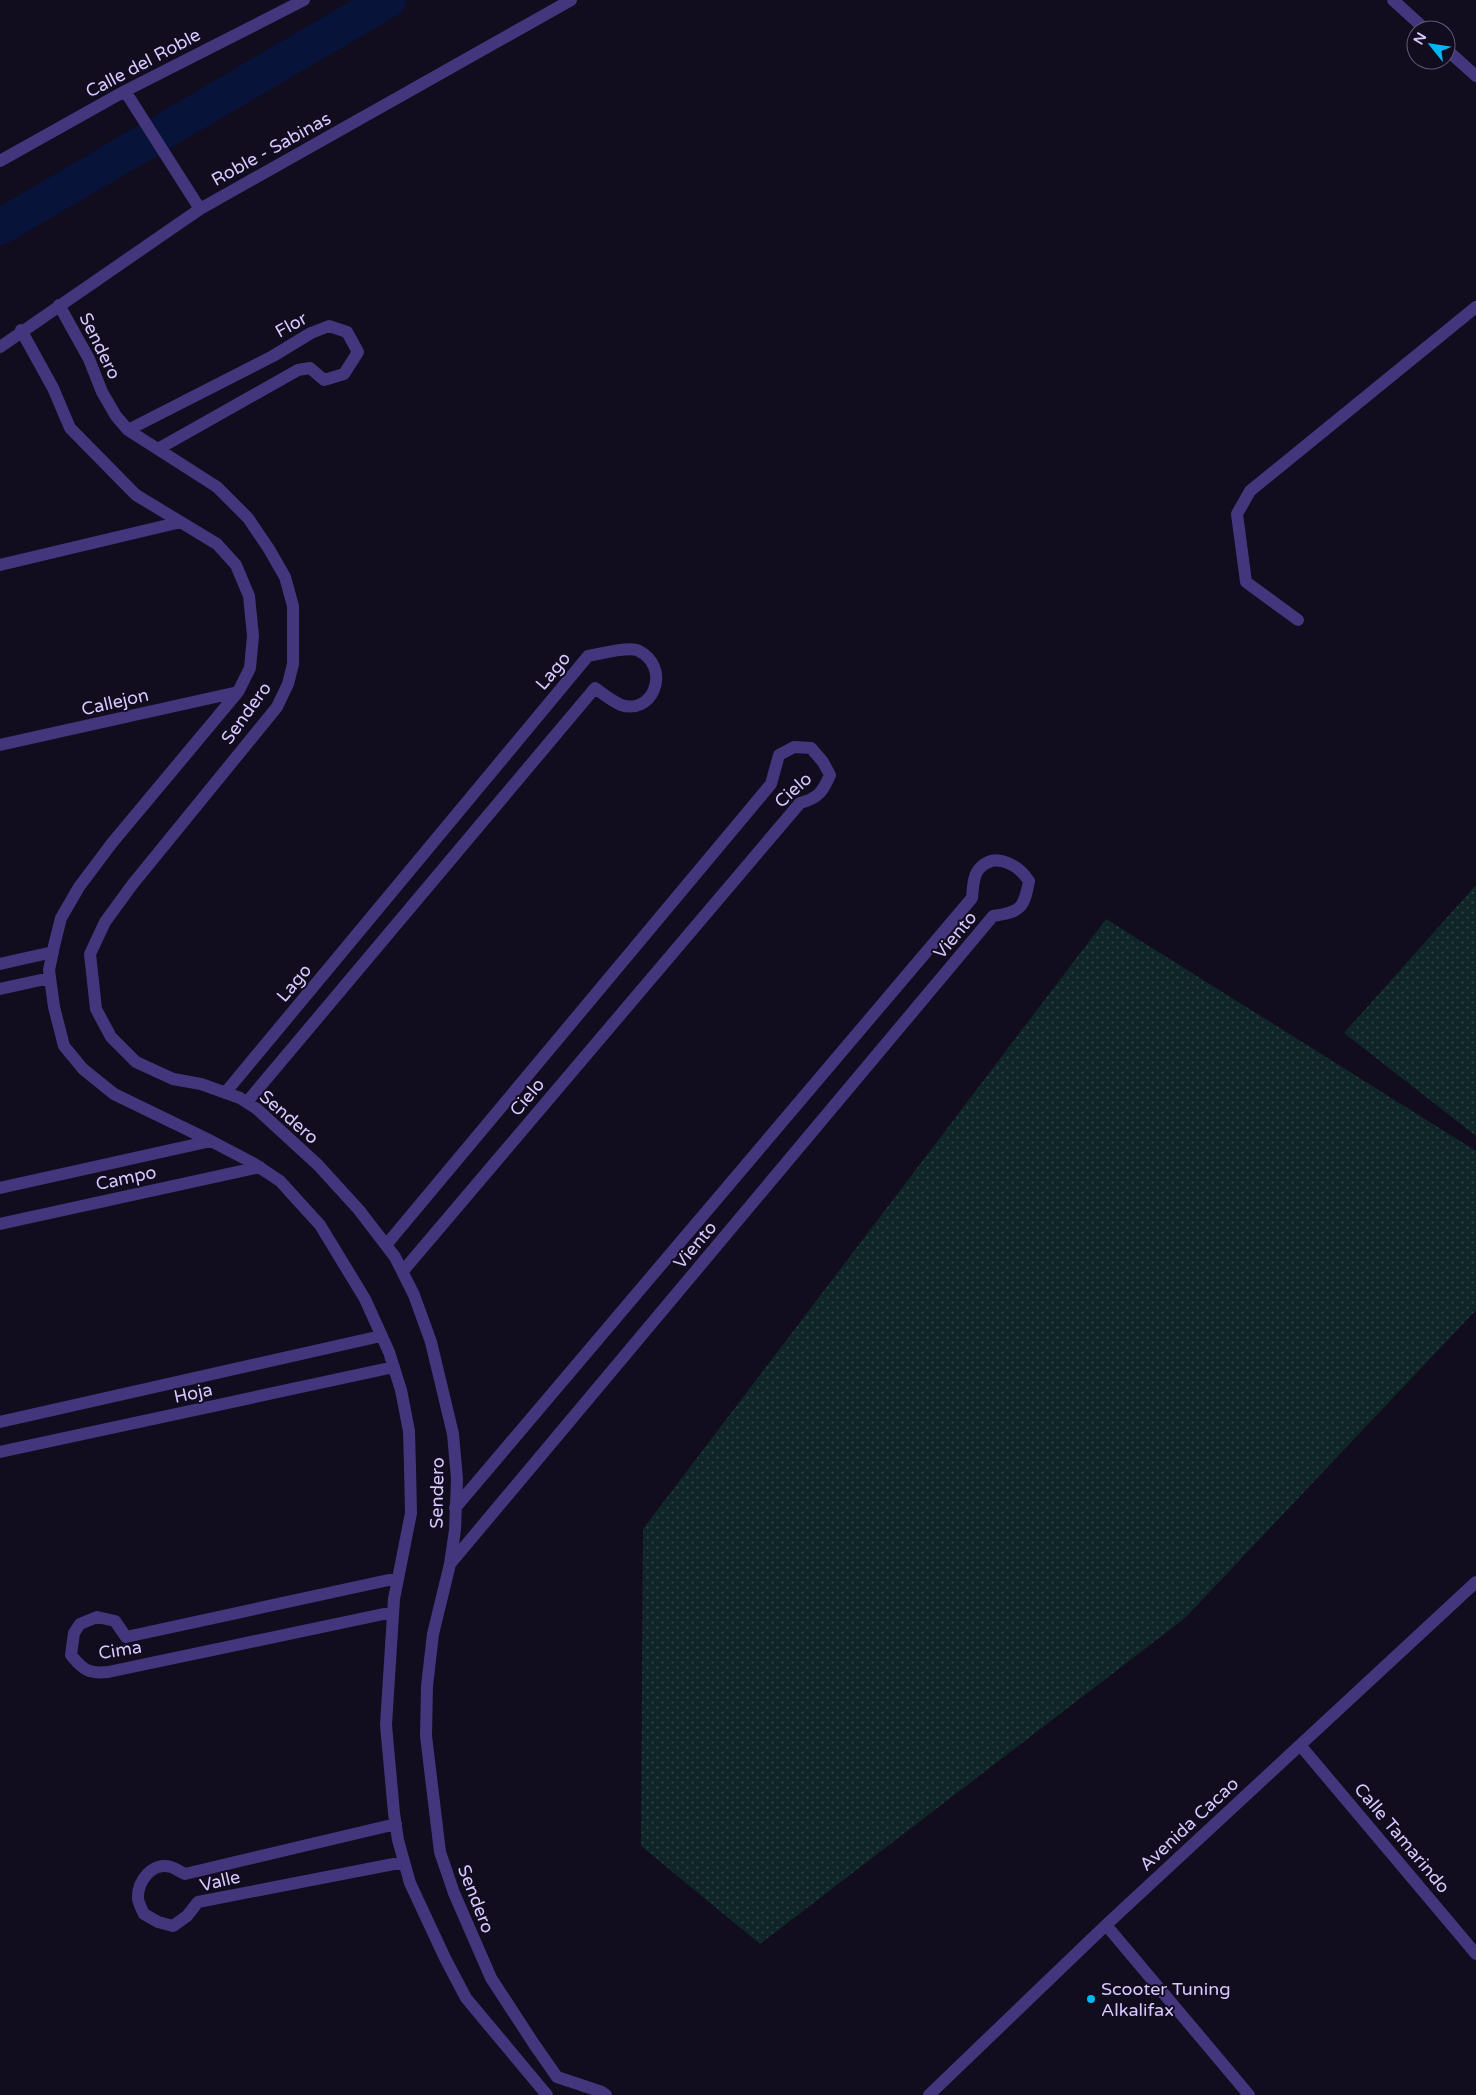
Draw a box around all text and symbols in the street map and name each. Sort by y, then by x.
north arrow [1406,20,1456,70]
street label: Calle del Roble [82,23,204,103]
text: N [1410,30,1430,48]
street label: Roble - Sabinas [207,107,335,191]
street label: Flor [271,307,311,343]
street label: Sendero [74,309,126,383]
street label: Lago [531,648,575,694]
street label: Sendero [216,678,276,748]
street label: Callejon [79,684,151,720]
street label: Cielo [770,768,816,812]
street label: Viento [929,907,981,963]
street label: Lago [272,960,316,1006]
street label: Cielo [505,1074,549,1120]
street label: Sendero [255,1085,323,1149]
street label: Campo [94,1161,158,1195]
street label: Viento [669,1217,721,1273]
street label: Hoja [172,1378,214,1408]
street label: Sendero [425,1457,449,1529]
street label: Cima [97,1636,143,1664]
street label: Avenida Cacao [1135,1773,1243,1875]
street label: Calle Tamarindo [1349,1778,1455,1898]
street label: Sendero [453,1862,499,1936]
street label: Valle [198,1866,242,1896]
place label: Scooter Tuning Alkalifax [1101,1978,1231,2021]
marker: Scooter Tuning Alkalifax [1085,1993,1097,2005]

